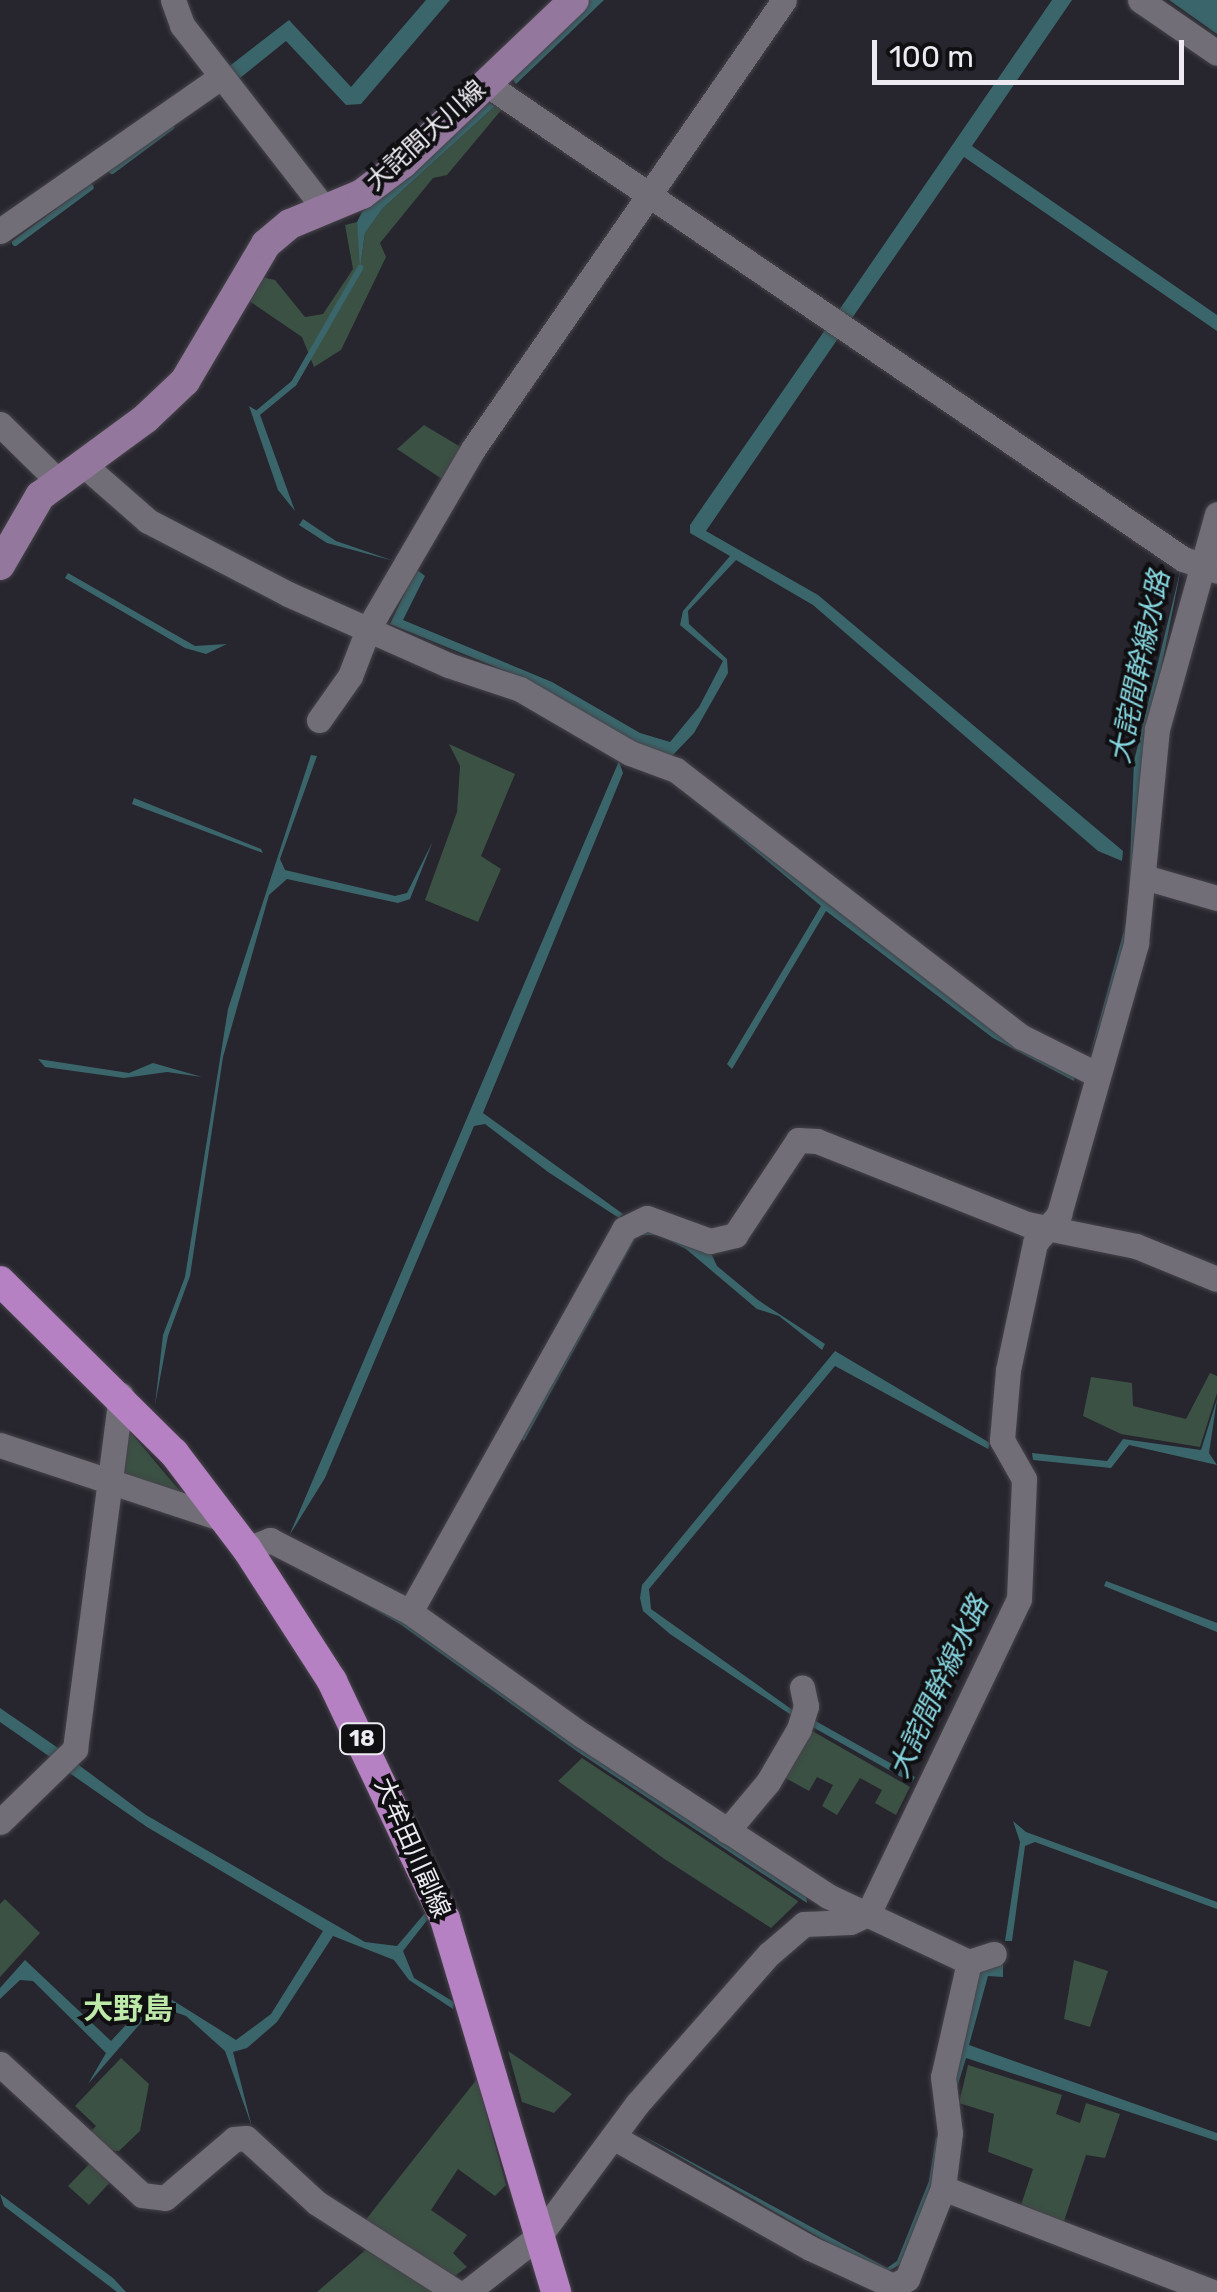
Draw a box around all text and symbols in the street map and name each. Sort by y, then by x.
scale bar [877,20,1190,82]
text: 100 m [889,39,974,75]
street label: 大詫間大川線 [360,75,492,197]
water label: 大詫間幹線水路 [1103,568,1177,766]
water label: 大詫間幹線水路 [882,1591,996,1783]
road number: 18 [337,1722,387,1756]
street label: 大牟田川副線 [368,1773,456,1923]
district label: 大野島 [83,1991,173,2027]

